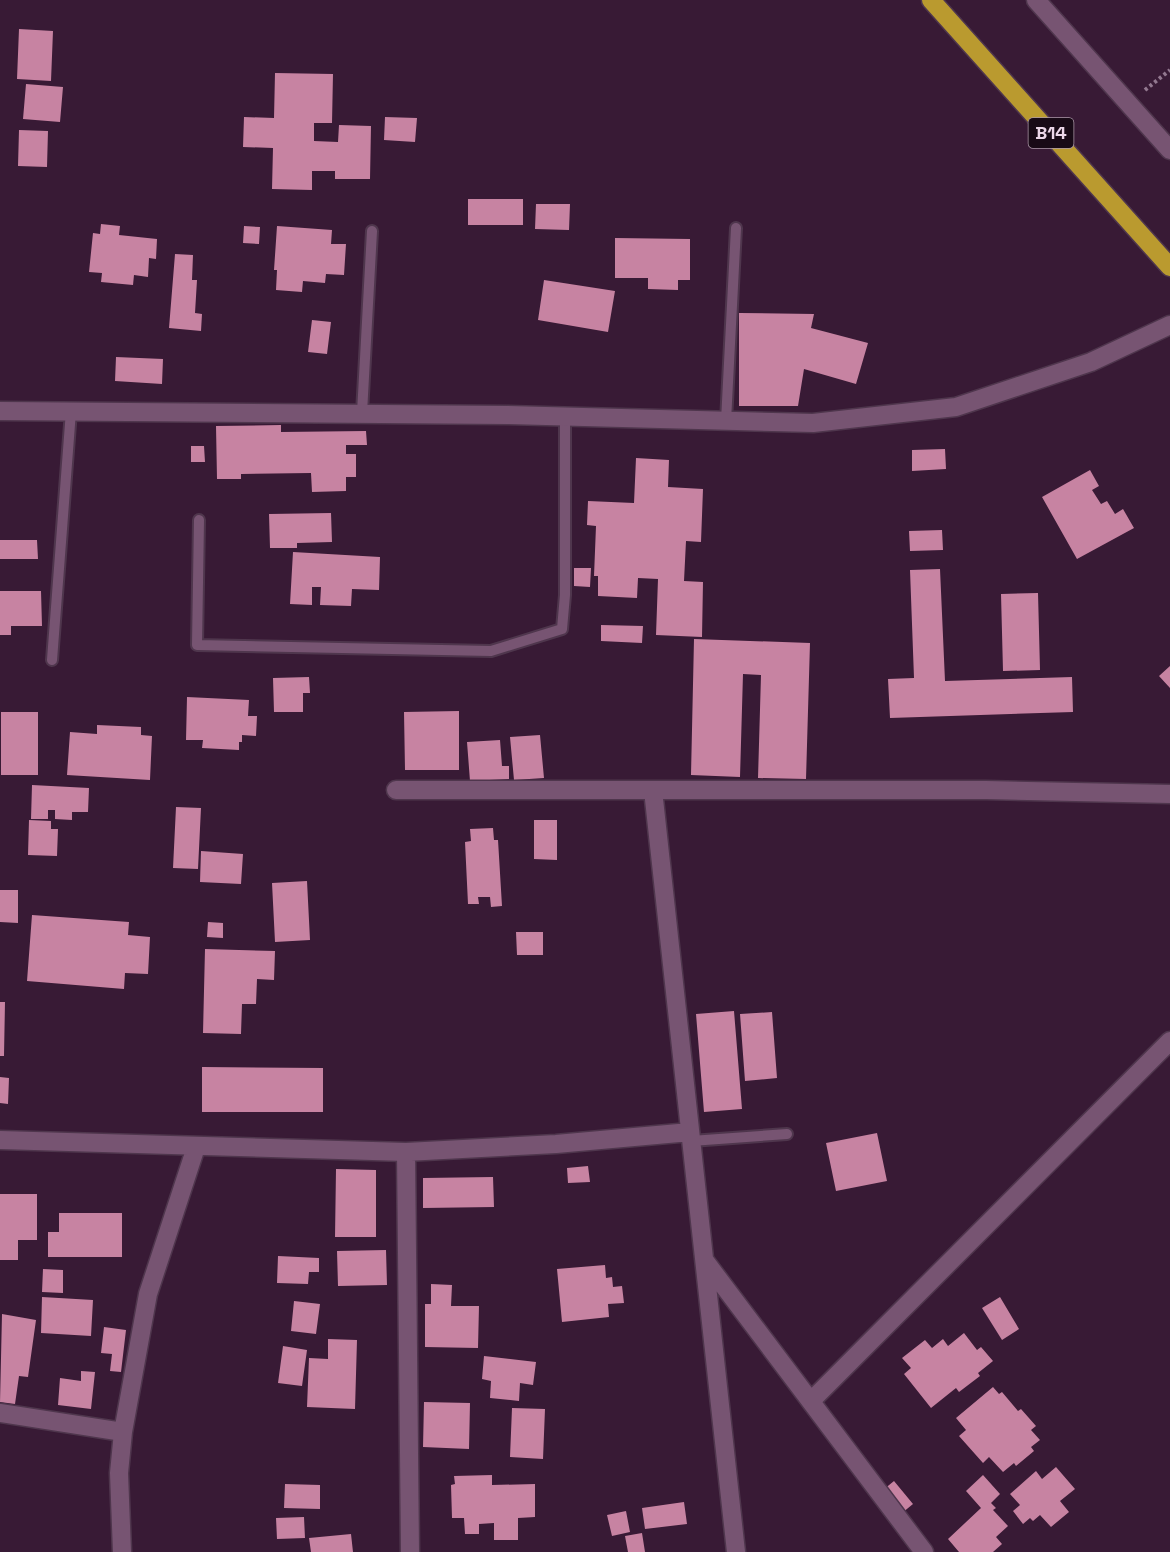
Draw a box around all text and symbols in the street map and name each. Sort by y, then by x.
road number: B14 [1028,118,1074,148]

